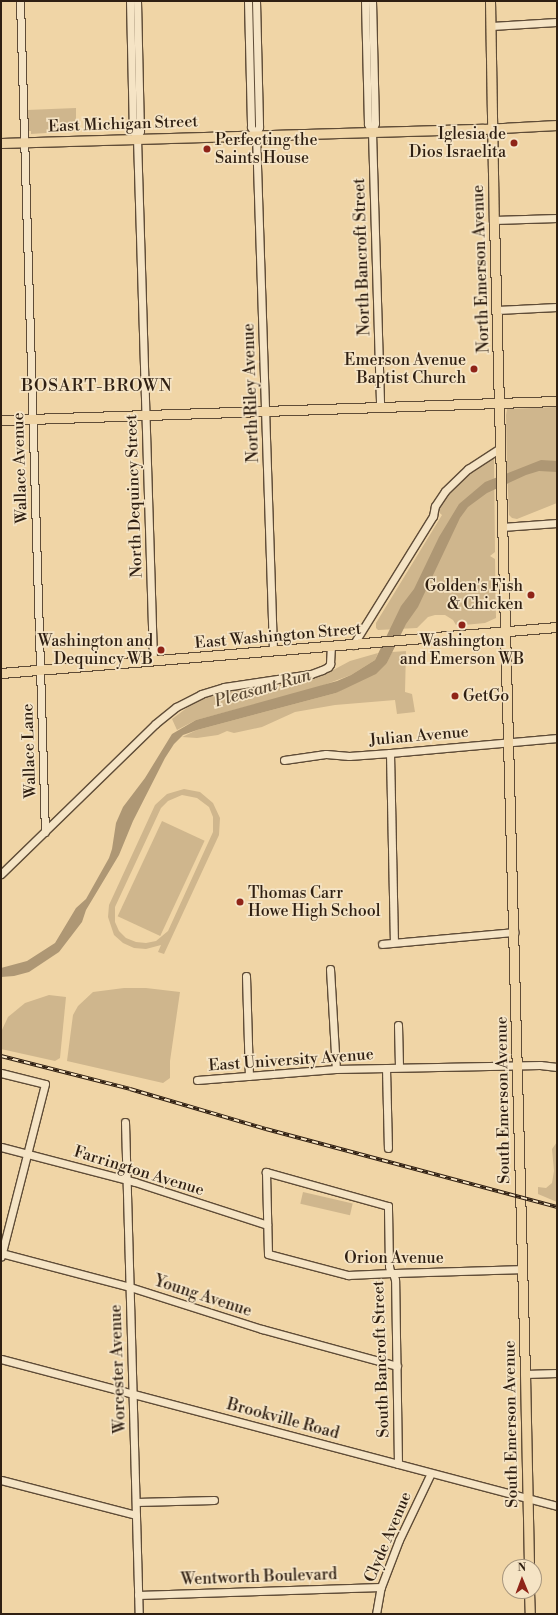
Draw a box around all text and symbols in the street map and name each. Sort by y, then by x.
street label: East Michigan Street [48,112,198,136]
place label: Iglesia de Dios Israelita [409,124,506,162]
place label: Perfecting the Saints House [215,130,317,168]
marker: Iglesia de Dios Israelita [509,138,519,148]
marker: Perfecting the Saints House [202,144,212,154]
street label: North Bancroft Street [350,178,374,336]
street label: North Emerson Avenue [468,185,494,353]
street label: North Riley Avenue [239,323,263,463]
place label: Emerson Avenue Baptist Church [344,350,466,388]
marker: Emerson Avenue Baptist Church [469,364,479,374]
district label: BOSART-BROWN [21,377,173,397]
street label: Wallace Avenue [8,412,32,524]
street label: North Dequincy Street [122,414,146,578]
place label: Golden's Fish & Chicken [425,576,523,614]
marker: Golden's Fish & Chicken [526,590,536,600]
street label: East Washington Street [194,619,362,653]
marker: Washington and Emerson WB [457,620,467,630]
place label: Washington and Dequincy WB [38,631,153,669]
place label: Washington and Emerson WB [400,631,524,669]
marker: Washington and Dequincy WB [156,645,166,655]
water label: Pleasant Run [212,665,314,713]
place label: GetGo [463,686,509,706]
marker: GetGo [450,691,460,701]
street label: Wallace Lane [18,703,40,799]
street label: Julian Avenue [369,722,469,750]
place label: Thomas Carr Howe High School [248,883,380,921]
marker: Thomas Carr Howe High School [235,897,245,907]
street label: South Emerson Avenue [492,1016,514,1184]
street label: East University Avenue [208,1045,374,1075]
street label: Farrington Avenue [72,1142,206,1200]
street label: Orion Avenue [344,1248,444,1268]
street label: Young Avenue [152,1271,254,1321]
street label: South Bancroft Street [369,1280,393,1438]
street label: Worcester Avenue [106,1304,130,1434]
street label: South Emerson Avenue [500,1340,522,1508]
street label: Brookville Road [225,1395,341,1443]
street label: Clyde Avenue [360,1489,416,1585]
north arrow [502,1559,542,1599]
text: N [517,1561,526,1575]
street label: Wentworth Boulevard [180,1565,338,1589]

